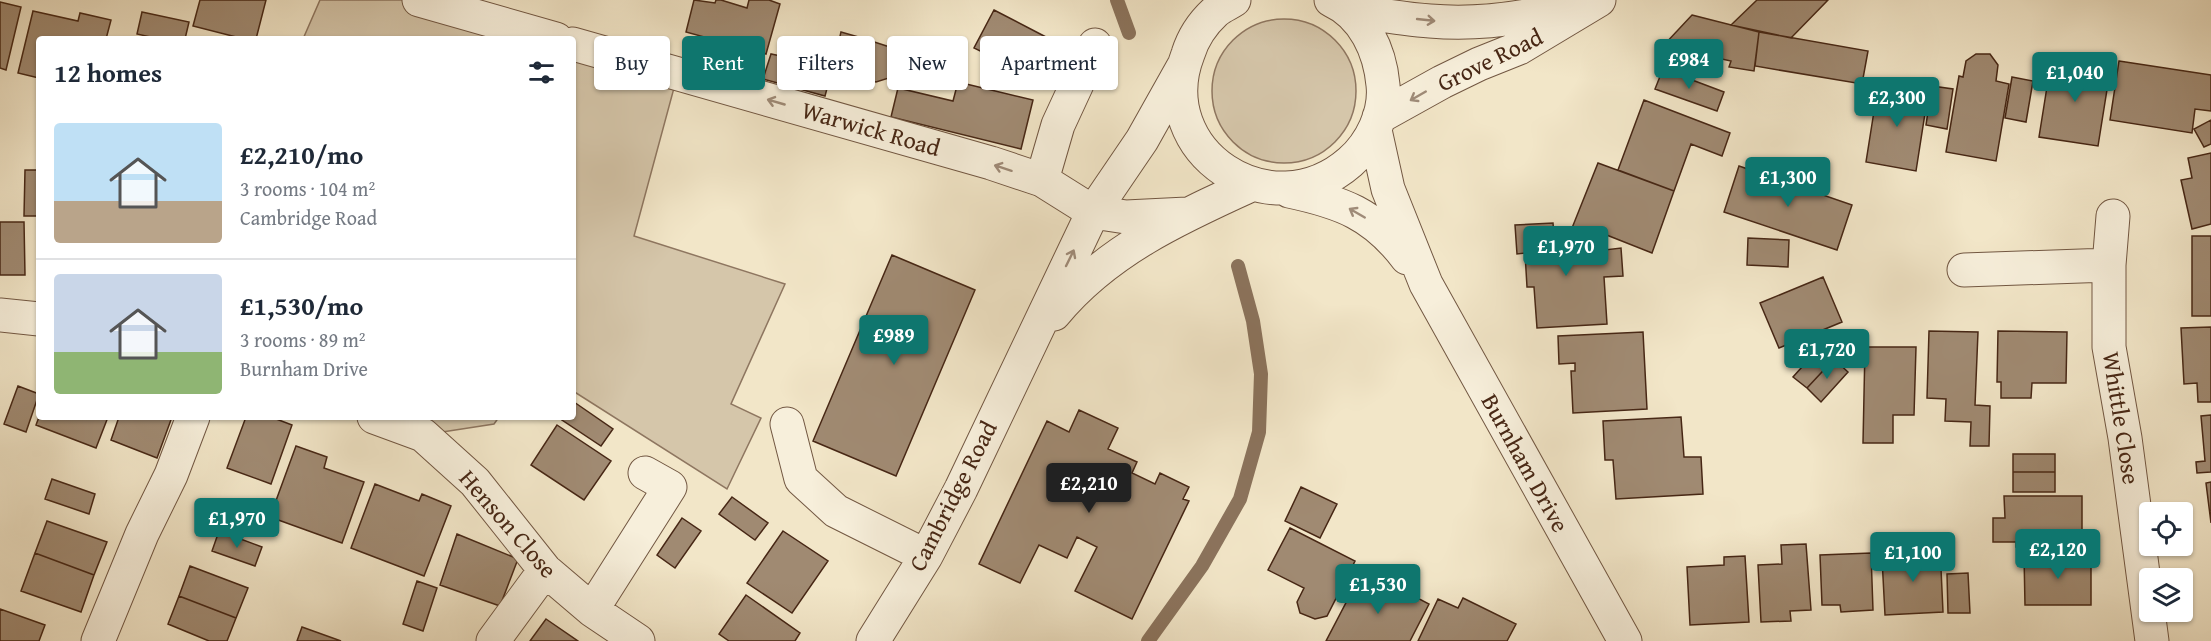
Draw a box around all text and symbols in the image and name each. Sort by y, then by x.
one-way arrow [1415,15,1435,26]
street label: Grove Road [1431,19,1549,100]
chip: Buy [594,36,670,90]
chip: Rent [682,36,765,90]
chip: Filters [777,36,875,90]
chip: New [887,36,968,90]
chip: Apartment [980,36,1118,90]
pin: £984 [1653,39,1725,90]
text: £984 [1668,44,1710,73]
pin: £1,040 [2026,52,2124,103]
text: 12 homes [54,53,162,92]
icon: filters [525,56,558,89]
text: £1,040 [2046,57,2104,86]
pin: £2,300 [1848,77,1946,128]
text: £2,300 [1868,82,1926,111]
one-way arrow [1410,90,1427,102]
street label: Warwick Road [798,92,945,165]
one-way arrow [767,96,786,107]
text: £2,210/mo [240,135,363,174]
icon: home [102,147,174,219]
pin: £1,300 [1739,157,1837,208]
one-way arrow [994,161,1013,172]
text: £1,300 [1759,162,1817,191]
text: 3 rooms · 104 m² [240,174,375,203]
text: Cambridge Road [240,203,377,232]
one-way arrow [1349,206,1366,218]
pin: £1,970 [1517,226,1615,277]
text: £1,970 [1537,231,1595,260]
one-way arrow [1065,249,1077,267]
text: £1,530/mo [240,286,363,325]
icon: home [102,298,174,370]
pin: £989 [858,315,930,366]
text: £989 [873,320,915,349]
text: 3 rooms · 89 m² [240,325,366,354]
pin: £1,720 [1778,329,1876,380]
text: £1,720 [1798,334,1856,363]
street label: Whittle Close [2094,349,2149,487]
text: Burnham Drive [240,354,368,383]
street label: Burnham Drive [1473,387,1578,538]
street label: Cambridge Road [900,414,1006,577]
street label: Henson Close [451,462,566,586]
pin: £2,210 [1040,463,1138,514]
text: £2,210 [1060,468,1118,497]
pin: £1,970 [188,498,286,549]
map controls [2139,502,2193,622]
button: locate [2139,502,2193,556]
text: £1,970 [208,503,266,532]
pin: £2,120 [2009,529,2107,580]
pin: £1,100 [1864,532,1962,583]
text: £2,120 [2029,534,2087,563]
text: £1,100 [1884,537,1942,566]
pin: £1,530 [1329,564,1427,615]
button: layers [2139,568,2193,622]
text: £1,530 [1349,569,1407,598]

